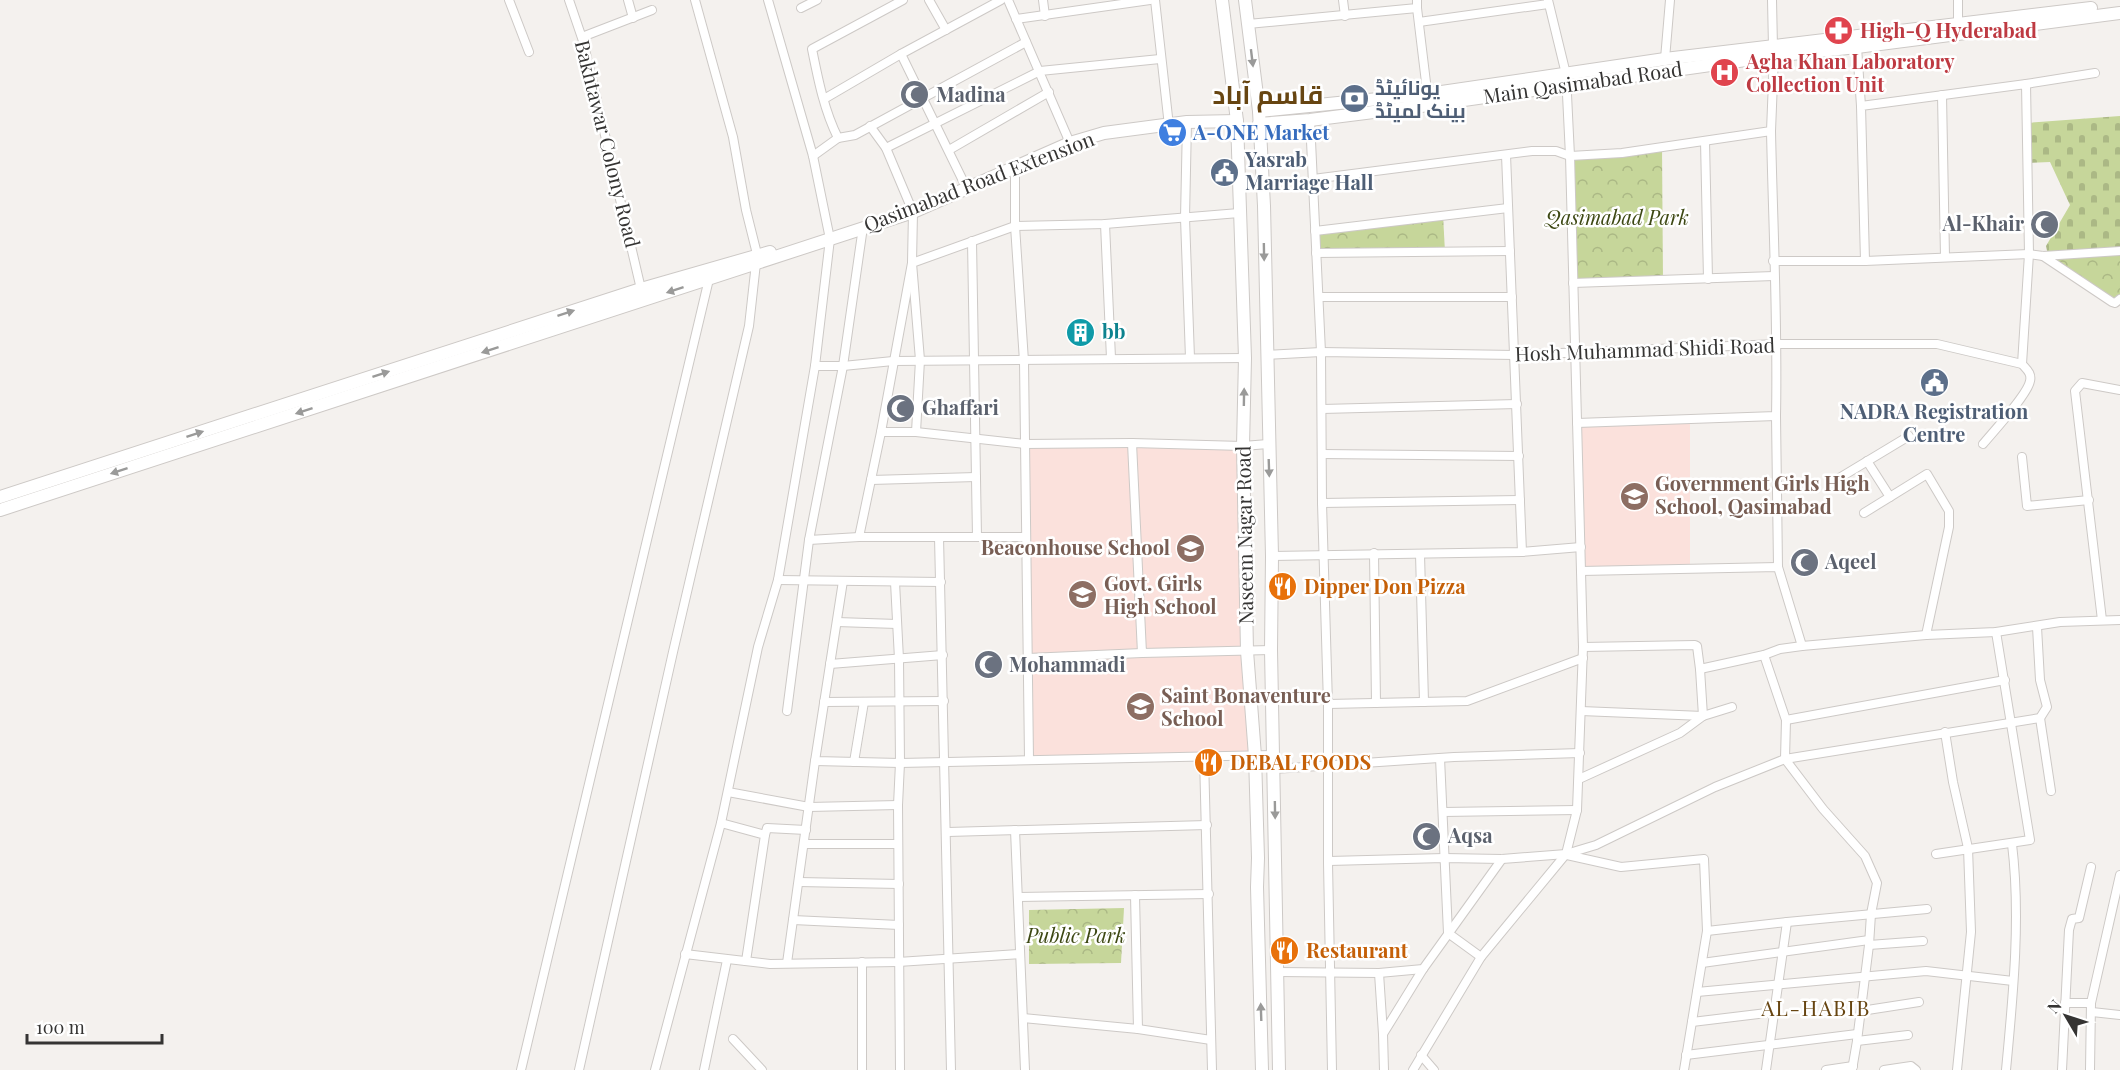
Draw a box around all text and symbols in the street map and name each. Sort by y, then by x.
pharmacy icon: High-Q Hyderabad [1823,15,1855,47]
place label: High-Q Hyderabad [1860,16,2037,43]
street label: Bakhtawar Colony Road [570,37,647,251]
place label: Agha Khan Laboratory Collection Unit [1745,47,1955,97]
one-way arrow [1247,49,1257,68]
street label: Main Qasimabad Road [1482,54,1684,109]
hospital icon: Agha Khan Laboratory Collection Unit [1709,57,1741,89]
place label: یونائیٹڈ بینک لمیٹڈ [1375,73,1466,123]
district label: قاسم آباد [1213,76,1323,113]
mosque icon: Madina [899,79,931,111]
place label: Madina [936,80,1006,107]
bank icon: یونائیٹڈ بینک لمیٹڈ [1338,83,1370,115]
supermarket icon: A-ONE Market [1156,117,1188,149]
place label: A-ONE Market [1192,118,1330,145]
street label: Qasimabad Road Extension [859,124,1098,237]
place label: Yasrab Marriage Hall [1244,145,1373,195]
public building icon: Yasrab Marriage Hall [1208,156,1240,188]
park label: Qasimabad Park [1544,203,1689,230]
mosque icon: Al-Khair [2029,208,2061,240]
place label: Al-Khair [1942,209,2025,236]
one-way arrow [1260,243,1269,262]
one-way arrow [666,286,684,295]
one-way arrow [557,308,575,317]
building icon: bb [1065,316,1097,348]
place label: bb [1102,317,1125,344]
street label: Hosh Muhammad Shidi Road [1514,330,1776,367]
one-way arrow [480,346,498,356]
public building icon: NADRA Registration Centre [1918,366,1950,398]
one-way arrow [372,368,390,378]
one-way arrow [1239,388,1249,407]
mosque icon: Ghaffari [885,392,917,424]
place label: Ghaffari [922,393,999,420]
place label: NADRA Registration Centre [1840,397,2029,447]
one-way arrow [295,407,313,416]
one-way arrow [186,429,204,438]
street label: Naseem Nagar Road [1228,445,1259,625]
one-way arrow [1265,459,1274,478]
one-way arrow [110,467,128,477]
place label: Government Girls High School, Qasimabad [1655,469,1870,519]
school or university icon: Government Girls High School, Qasimabad [1618,480,1650,512]
school or university icon: Beaconhouse School [1175,532,1207,564]
place label: Beaconhouse School [981,533,1170,560]
mosque icon: Aqeel [1788,546,1820,578]
place label: Aqeel [1824,547,1876,574]
place label: Govt. Girls High School [1104,569,1217,619]
restaurant icon: Dipper Don Pizza [1267,571,1299,603]
place label: Dipper Don Pizza [1304,572,1466,599]
school or university icon: Govt. Girls High School [1067,579,1099,611]
mosque icon: Mohammadi [972,649,1004,681]
place label: Mohammadi [1009,650,1126,677]
place label: Saint Bonaventure School [1161,681,1331,731]
school or university icon: Saint Bonaventure School [1124,691,1156,723]
restaurant icon: DEBAL FOODS [1193,747,1225,779]
place label: DEBAL FOODS [1230,748,1371,775]
one-way arrow [1270,801,1280,820]
mosque icon: Aqsa [1411,820,1443,852]
place label: Aqsa [1447,821,1493,848]
park label: Public Park [1025,921,1126,948]
restaurant icon: Restaurant [1269,935,1301,967]
place label: Restaurant [1306,936,1409,963]
north arrow [2036,986,2096,1046]
district label: AL-HABIB [1760,993,1871,1021]
text: N [2042,995,2066,1017]
one-way arrow [1256,1002,1265,1021]
scale bar [27,1007,162,1045]
text: 100 m [36,1015,85,1039]

